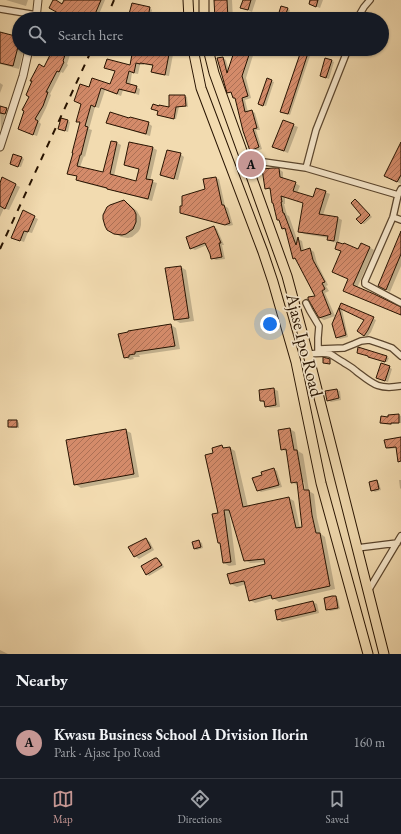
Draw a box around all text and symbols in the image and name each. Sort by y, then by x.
search box [12,12,389,56]
icon: search [26,23,48,45]
text: Search here [58,25,123,44]
pin: A [238,149,264,179]
street label: Ajase Ipo Road [281,290,329,400]
your location [260,314,280,334]
text: Nearby [16,669,68,691]
text: Kwasu Business School A Division Ilorin [54,725,308,744]
text: A [24,734,34,751]
text: 160 m [354,734,385,751]
text: Park · Ajase Ipo Road [54,744,160,761]
tab: Map [52,788,74,826]
tab: Directions [178,788,222,826]
tab: Saved [326,788,349,826]

